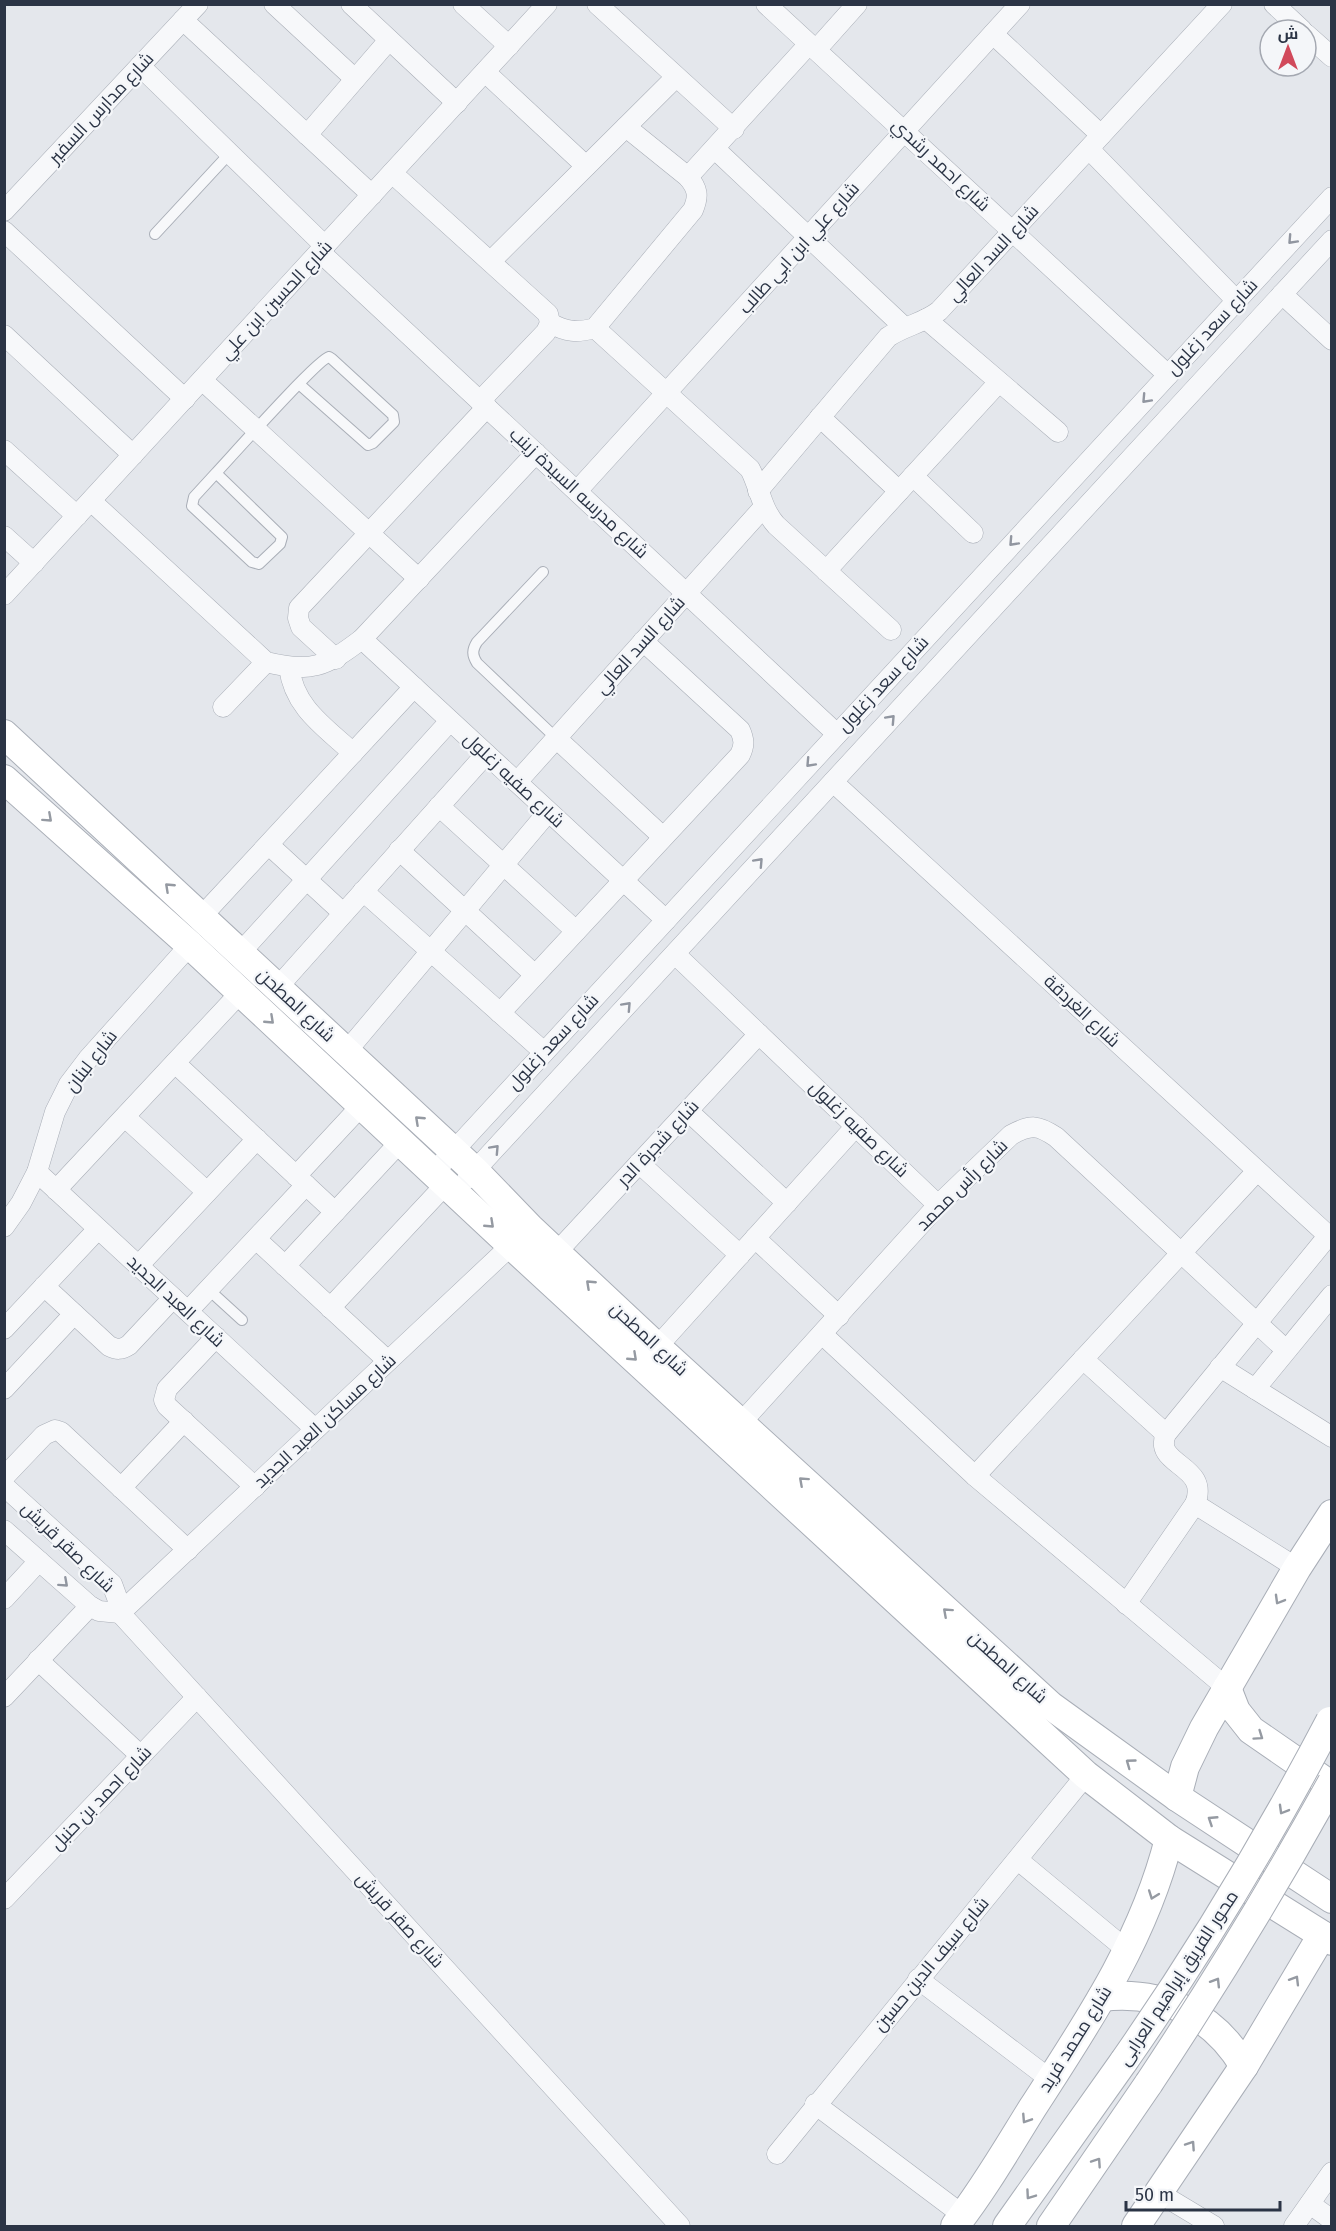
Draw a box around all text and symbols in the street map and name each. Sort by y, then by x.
north arrow [1258,18,1318,78]
text: ش [1278,24,1298,43]
street label: شارع مدارس السفير [43,48,159,170]
street label: شارع احمد رشدي [885,114,995,218]
street label: شارع علي ابن ابي طالب [734,178,866,320]
street label: شارع السد العالي [943,200,1046,308]
one-way arrow [1288,233,1299,244]
street label: شارع الحسين ابن علي [215,236,339,366]
street label: شارع سعد زغلول [1162,274,1263,380]
one-way arrow [1142,392,1153,403]
street label: شارع مدرسه السيدة زينب [504,423,653,564]
one-way arrow [1010,535,1021,546]
street label: شارع السد العالي [590,591,692,701]
street label: شارع سعد زغلول [833,631,934,737]
one-way arrow [884,715,895,725]
street label: شارع صفيه زغلول [458,728,569,833]
one-way arrow [806,756,817,767]
one-way arrow [41,811,52,822]
one-way arrow [752,858,763,869]
one-way arrow [165,883,176,894]
street label: شارع المطحن [252,963,340,1047]
street label: شارع الغردقة [1039,970,1125,1053]
street label: شارع سعد زغلول [503,989,604,1095]
one-way arrow [620,1002,631,1012]
one-way arrow [263,1012,274,1023]
street label: شارع لبنان [60,1026,123,1097]
street label: شارع صفيه زغلول [804,1076,913,1183]
street label: شارع شجرة الدر [612,1095,704,1192]
one-way arrow [416,1116,426,1127]
street label: شارع رأس محمد [912,1135,1013,1236]
one-way arrow [488,1145,499,1156]
one-way arrow [482,1217,493,1228]
street label: شارع العبد الجديد [122,1250,229,1352]
one-way arrow [586,1281,597,1292]
street label: شارع المطحن [605,1297,693,1381]
street label: شارع مساكن العبد الجديد [249,1349,401,1493]
one-way arrow [626,1350,637,1361]
one-way arrow [799,1477,810,1488]
street label: شارع صقر قريش [16,1497,119,1598]
one-way arrow [57,1576,68,1587]
one-way arrow [1275,1593,1286,1604]
one-way arrow [944,1609,955,1620]
street label: شارع المطحن [963,1626,1052,1709]
one-way arrow [1252,1728,1263,1739]
street label: شارع احمد بن حنبل [46,1741,157,1855]
one-way arrow [1125,1759,1136,1770]
one-way arrow [1279,1804,1290,1814]
one-way arrow [1208,1817,1219,1828]
street label: شارع صقر قريش [351,1868,449,1973]
street label: محور الفريق إبراهيم العرابى [1113,1886,1244,2070]
one-way arrow [1147,1889,1160,1900]
street label: شارع سيف الدين حسين [868,1892,994,2036]
one-way arrow [1288,1976,1300,1986]
one-way arrow [1208,1977,1219,1988]
street label: شارع محمد فريد [1034,1982,1117,2097]
one-way arrow [1021,2113,1033,2123]
one-way arrow [1184,2140,1195,2151]
one-way arrow [1090,2157,1101,2168]
scale bar [1126,2174,1280,2212]
text: 50 m [1135,2184,1174,2206]
one-way arrow [1026,2188,1037,2199]

